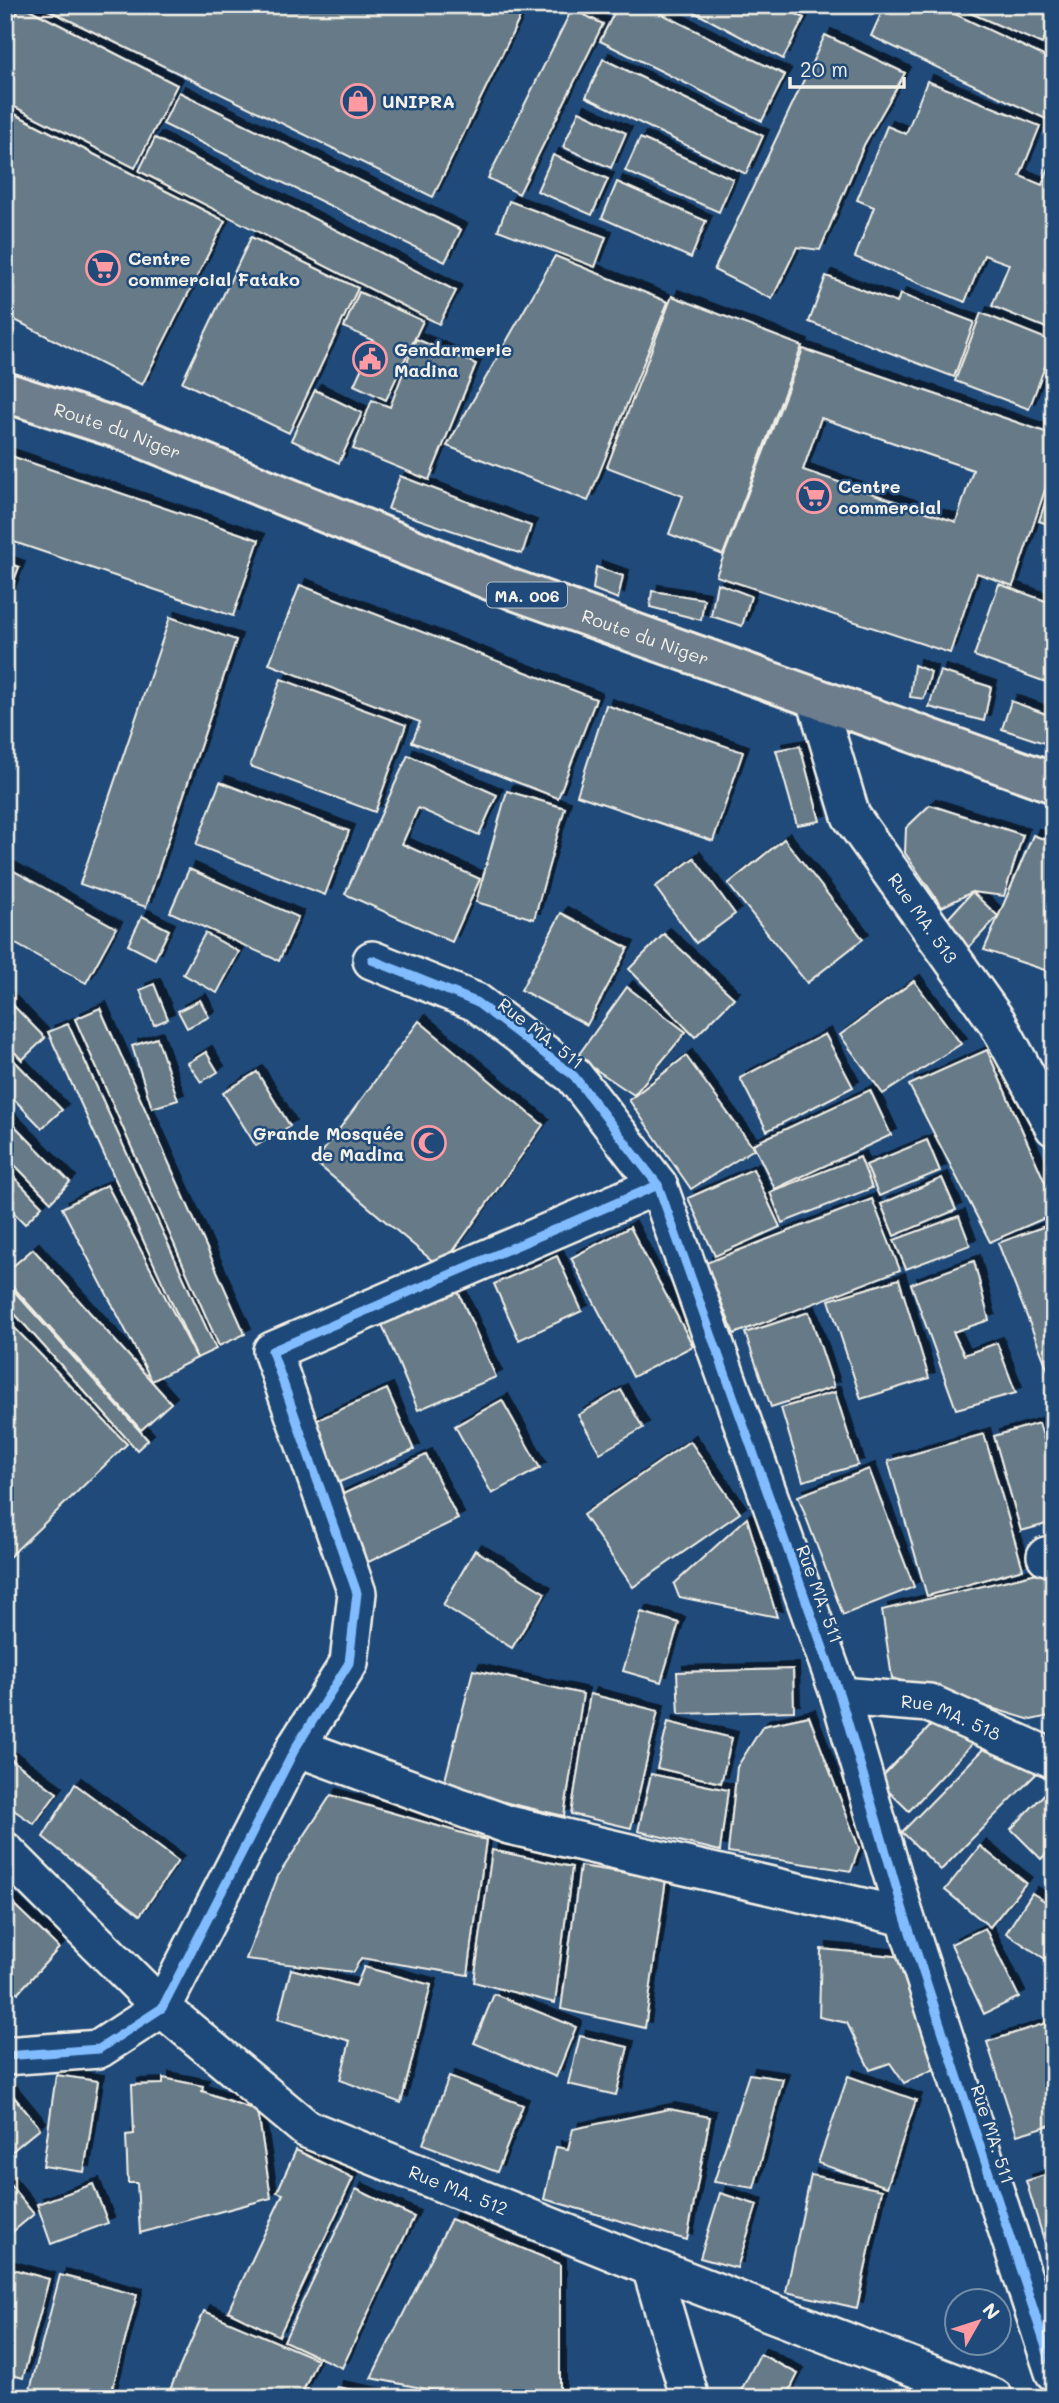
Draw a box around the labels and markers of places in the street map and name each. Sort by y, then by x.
shop icon: UNIPRA [339,82,377,120]
place label: UNIPRA [382,89,455,113]
place label: Centre commercial Fatako [128,246,300,291]
supermarket icon: Centre commercial Fatako [84,249,122,287]
place label: Gendarmerie Madina [394,337,512,382]
public building icon: Gendarmerie Madina [351,340,389,378]
place label: Centre commercial [838,474,941,519]
supermarket icon: Centre commercial [795,477,833,515]
place label: Grande Mosquée de Madina [253,1121,404,1166]
mosque icon: Grande Mosquée de Madina [410,1124,448,1162]

